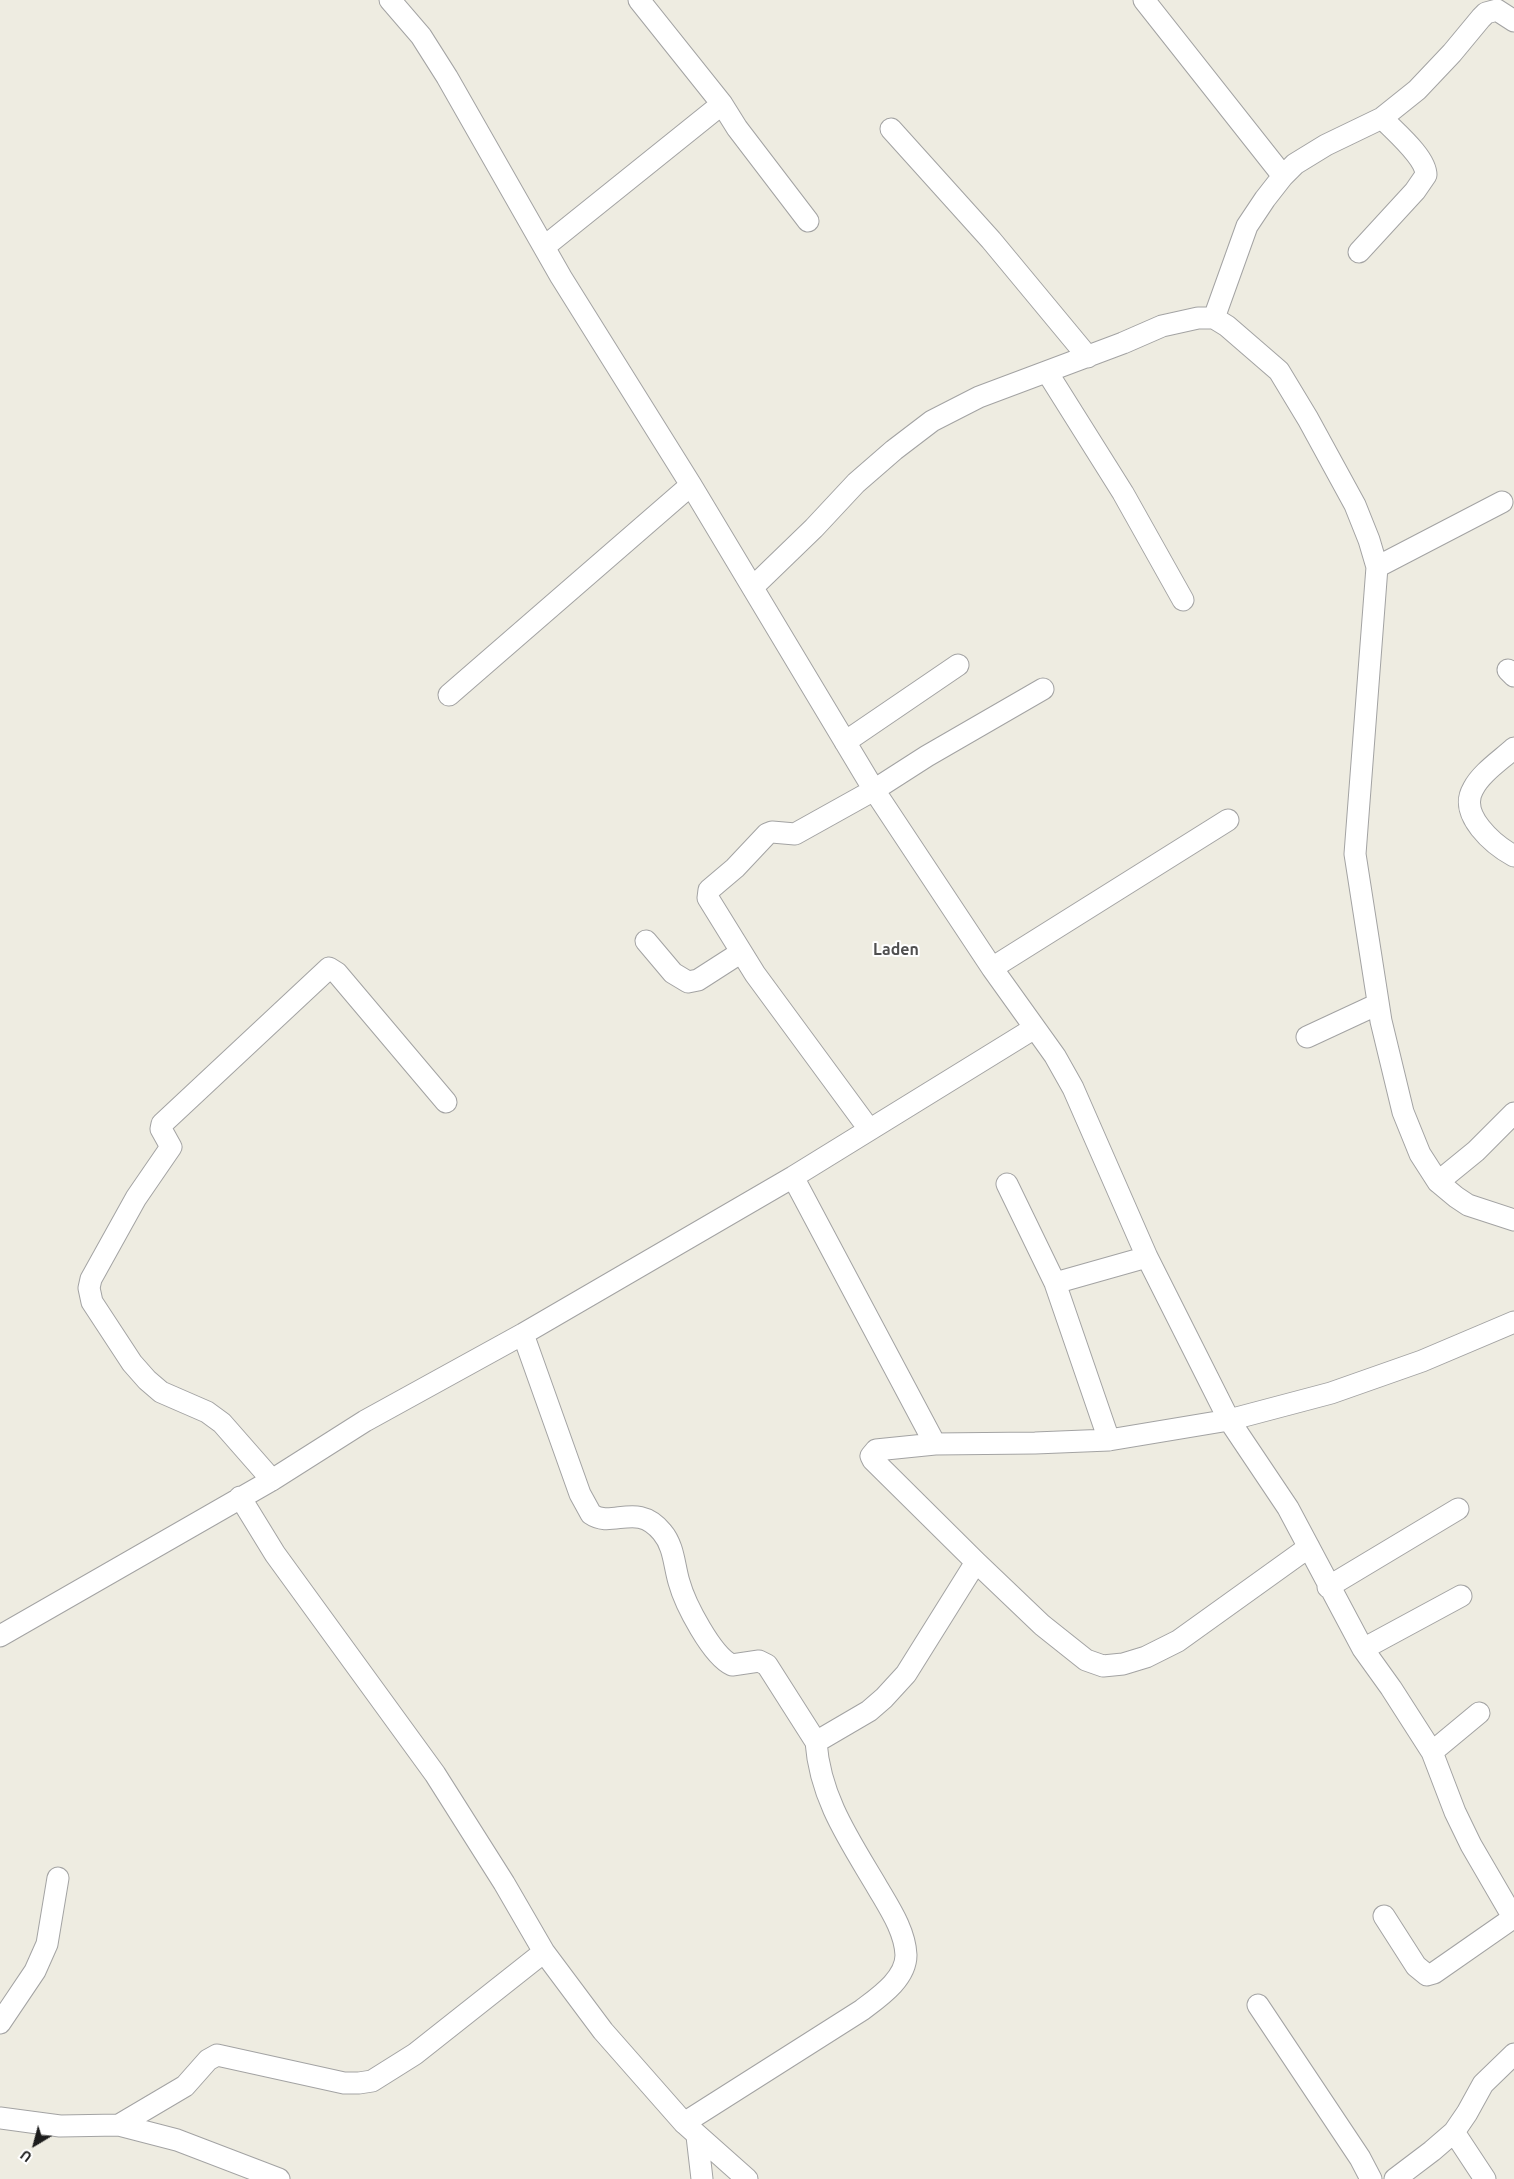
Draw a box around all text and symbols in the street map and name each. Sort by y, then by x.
district label: Laden [873,940,919,960]
north arrow [10,2119,60,2169]
text: U [17,2147,35,2165]

